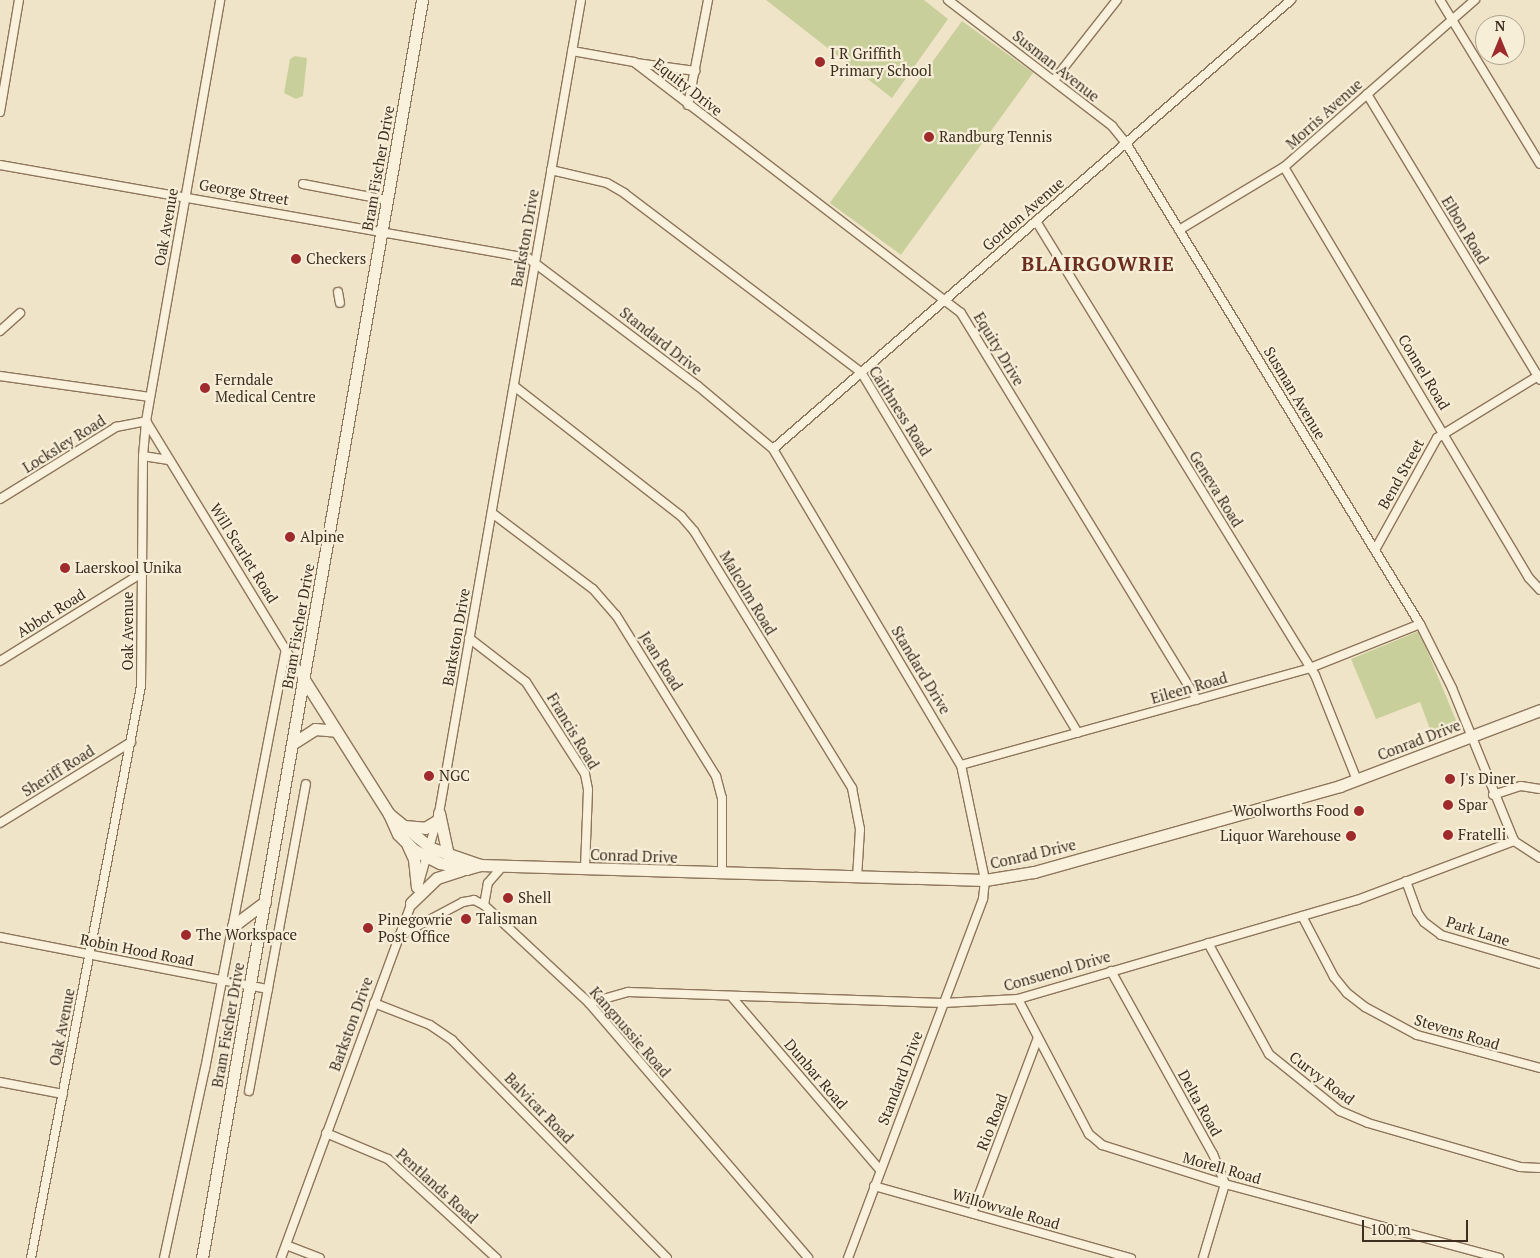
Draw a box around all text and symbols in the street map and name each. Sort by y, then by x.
north arrow [1475,15,1525,65]
text: N [1495,16,1505,35]
street label: Susman Avenue [1009,26,1103,106]
place label: I R Griffith Primary School [830,44,932,79]
street label: Equity Drive [650,54,726,120]
marker: I R Griffith Primary School [814,56,826,68]
street label: Morris Avenue [1282,75,1366,153]
street label: Bram Fischer Drive [358,104,398,232]
place label: Randburg Tennis [939,128,1052,146]
marker: Randburg Tennis [923,131,935,143]
street label: Gordon Avenue [978,174,1068,254]
street label: George Street [198,175,290,209]
street label: Oak Avenue [150,186,182,268]
street label: Barkston Drive [508,188,542,288]
street label: Elbon Road [1438,193,1492,267]
place label: Checkers [306,250,366,268]
district label: BLAIRGOWRIE [1020,251,1176,275]
marker: Checkers [290,253,302,265]
street label: Standard Drive [616,303,706,379]
street label: Equity Drive [970,309,1028,389]
street label: Connel Road [1395,331,1453,413]
street label: Susman Avenue [1260,343,1330,443]
street label: Caithness Road [865,363,935,459]
place label: Ferndale Medical Centre [215,370,316,405]
marker: Ferndale Medical Centre [199,382,211,394]
street label: Locksley Road [19,411,109,477]
street label: Bend Street [1374,436,1428,512]
street label: Geneva Road [1185,448,1247,530]
street label: Will Scarlet Road [206,500,282,606]
place label: Alpine [300,528,344,546]
marker: Alpine [284,531,296,543]
street label: Malcolm Road [716,548,780,638]
place label: Laerskool Unika [75,559,182,577]
marker: Laerskool Unika [59,562,71,574]
street label: Bram Fischer Drive [278,562,318,690]
street label: Abbot Road [13,585,89,641]
street label: Barkston Drive [439,587,473,687]
street label: Oak Avenue [119,591,137,671]
street label: Standard Drive [888,623,954,717]
street label: Jean Road [636,628,686,694]
street label: Eileen Road [1149,668,1229,708]
street label: Francis Road [543,690,603,772]
street label: Conrad Drive [1375,716,1463,764]
street label: Sheriff Road [18,742,98,800]
place label: NGC [439,767,470,785]
marker: NGC [423,770,435,782]
place label: J's Diner [1460,770,1515,788]
marker: J's Diner [1444,773,1456,785]
place label: Spar [1458,796,1488,814]
marker: Spar [1442,799,1454,811]
place label: Woolworths Food [1232,802,1349,820]
marker: Woolworths Food [1353,805,1365,817]
place label: Fratelli [1458,826,1506,844]
place label: Liquor Warehouse [1220,827,1341,845]
marker: Fratelli [1442,829,1454,841]
marker: Liquor Warehouse [1345,830,1357,842]
street label: Conrad Drive [988,835,1078,873]
street label: Conrad Drive [590,845,678,867]
place label: Shell [518,889,551,907]
marker: Shell [502,892,514,904]
place label: Pinegowrie Post Office [378,910,453,945]
place label: Talisman [476,910,537,928]
street label: Park Lane [1444,912,1512,950]
marker: Talisman [460,913,472,925]
marker: Pinegowrie Post Office [362,922,374,934]
place label: The Workspace [196,926,297,944]
marker: The Workspace [180,929,192,941]
street label: Robin Hood Road [78,930,196,970]
street label: Consuenol Drive [1002,947,1112,995]
street label: Bram Fischer Drive [208,961,248,1089]
street label: Barkston Drive [326,974,376,1074]
street label: Kangnussie Road [586,983,674,1081]
street label: Oak Avenue [46,986,78,1068]
street label: Stevens Road [1412,1010,1502,1054]
street label: Standard Drive [874,1028,926,1128]
street label: Dunbar Road [781,1035,851,1113]
street label: Curvy Road [1286,1048,1358,1108]
street label: Delta Road [1174,1067,1226,1139]
street label: Balvicar Road [501,1069,577,1147]
street label: Rio Road [973,1091,1011,1153]
street label: Pentlands Road [393,1145,481,1227]
street label: Morell Road [1181,1148,1263,1188]
street label: Willowvale Road [950,1185,1062,1233]
scale bar [1365,1210,1471,1242]
text: 100 m [1370,1219,1411,1239]

